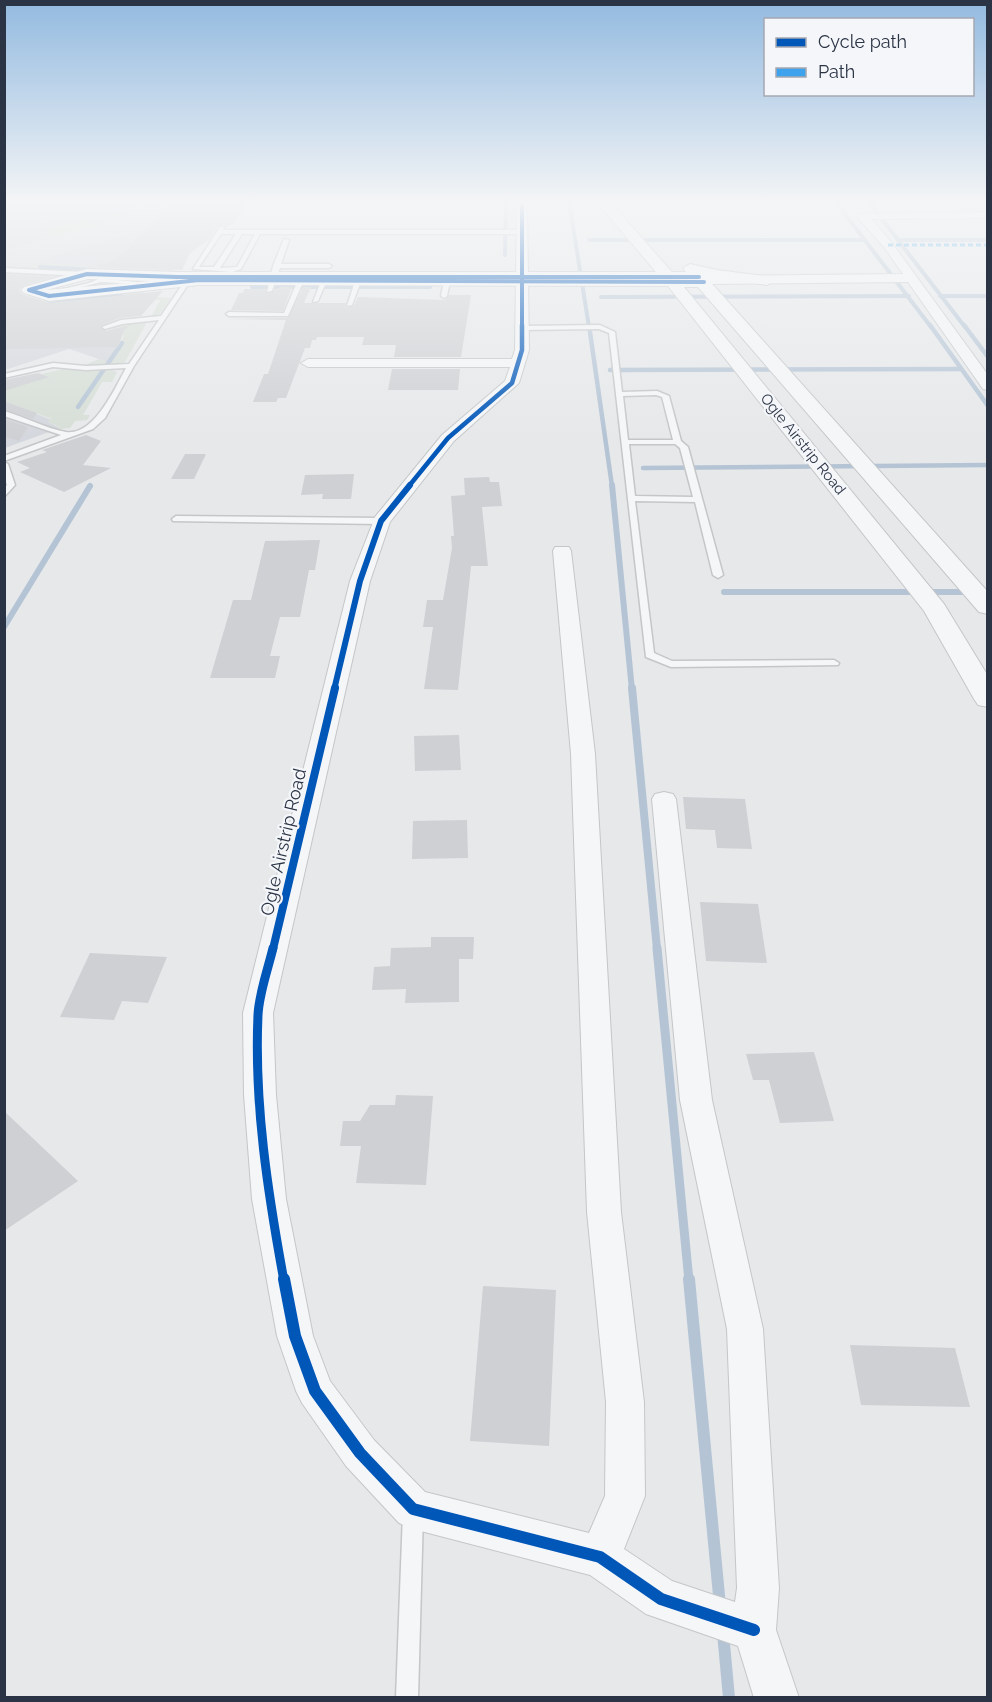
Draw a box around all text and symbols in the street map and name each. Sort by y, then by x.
legend [764,18,974,96]
text: Cycle path [818,31,907,52]
text: Path [818,61,855,82]
street label: Ogle Airstrip Road [757,390,849,498]
street label: Ogle Airstrip Road [256,766,310,918]

